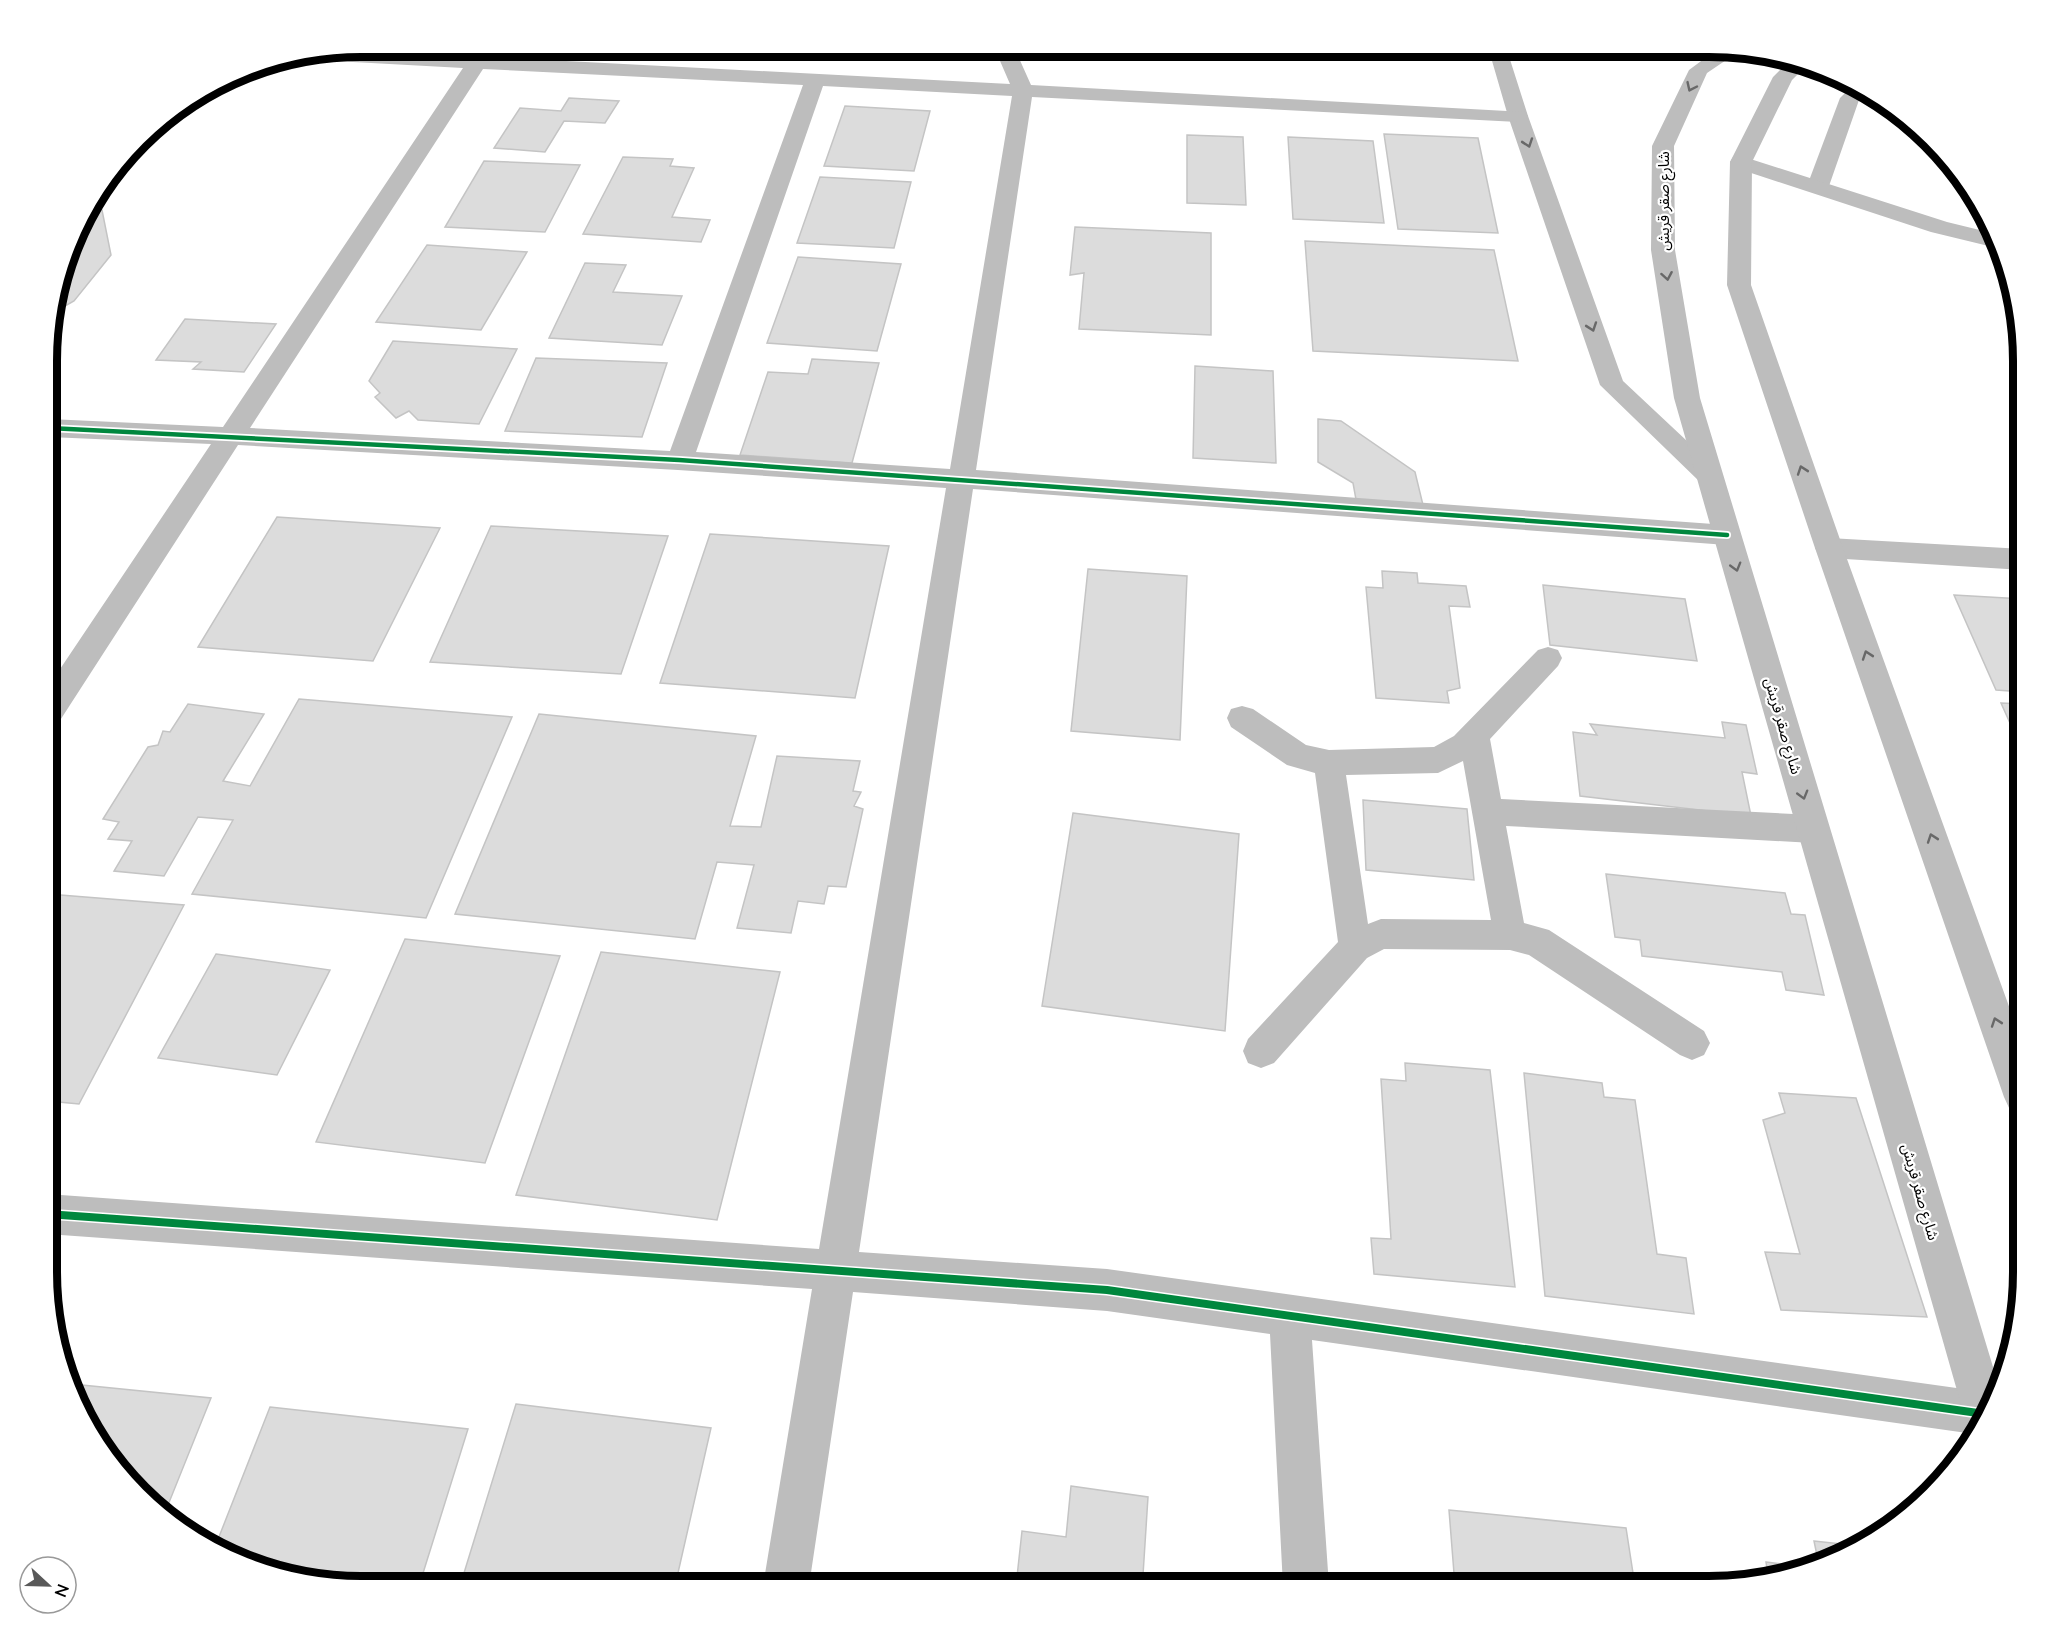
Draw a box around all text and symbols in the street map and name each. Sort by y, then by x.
one-way arrow [1686,81,1698,92]
one-way arrow [1520,137,1533,148]
street label: شارع صقر قريش [1654,151,1676,251]
one-way arrow [1660,270,1673,280]
one-way arrow [1584,321,1597,332]
one-way arrow [1797,465,1810,476]
one-way arrow [1729,561,1741,572]
one-way arrow [1861,650,1874,660]
street label: شارع صقر قريش [1758,675,1806,777]
one-way arrow [1796,789,1808,800]
one-way arrow [1926,833,1939,844]
one-way arrow [1991,1017,2004,1028]
street label: شارع صقر قريش [1895,1141,1943,1243]
north arrow [18,1555,78,1615]
text: N [51,1582,73,1600]

